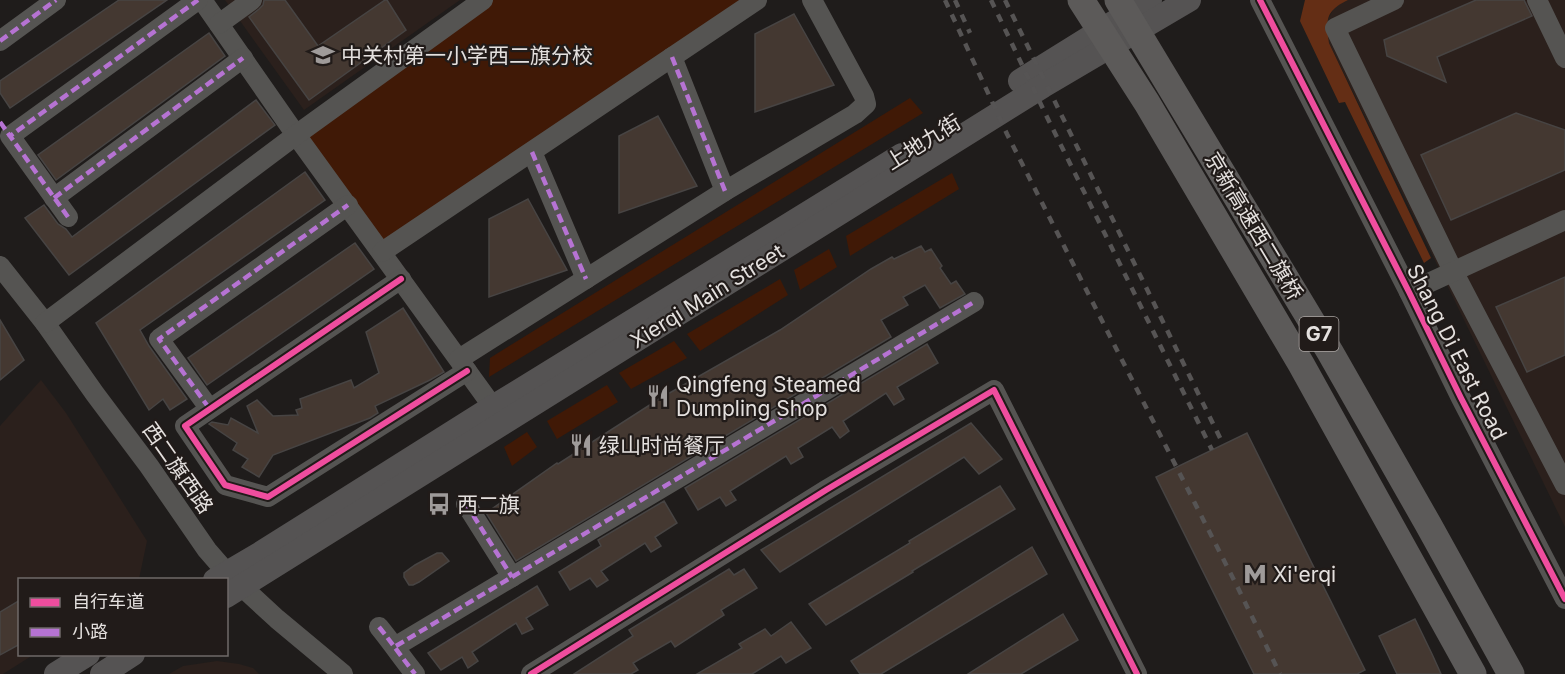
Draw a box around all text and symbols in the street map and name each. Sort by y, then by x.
school or university icon: 中关村第一小学西二旗分校 [310,42,336,68]
place label: 中关村第一小学西二旗分校 [341,43,593,68]
street label: 上地九街 [881,109,965,175]
street label: 京新高速西二旗桥 [1200,148,1308,304]
street label: Xierqi Main Street [626,239,789,353]
street label: Shang Di East Road [1402,260,1512,444]
road number: G7 [1300,317,1338,351]
place label: Qingfeng Steamed Dumpling Shop [676,372,861,421]
restaurant icon: Qingfeng Steamed Dumpling Shop [645,383,671,409]
street label: 西二旗西路 [138,418,218,518]
restaurant icon: 绿山时尚餐厅 [568,432,594,458]
place label: 绿山时尚餐厅 [599,433,725,458]
bus stop icon: 西二旗 [426,491,452,517]
place label: 西二旗 [457,492,520,517]
metro station icon: Xi'erqi [1242,561,1268,587]
place label: Xi'erqi [1273,562,1336,587]
legend [18,578,228,656]
text: 自行车道 [72,591,144,612]
text: 小路 [72,621,108,642]

